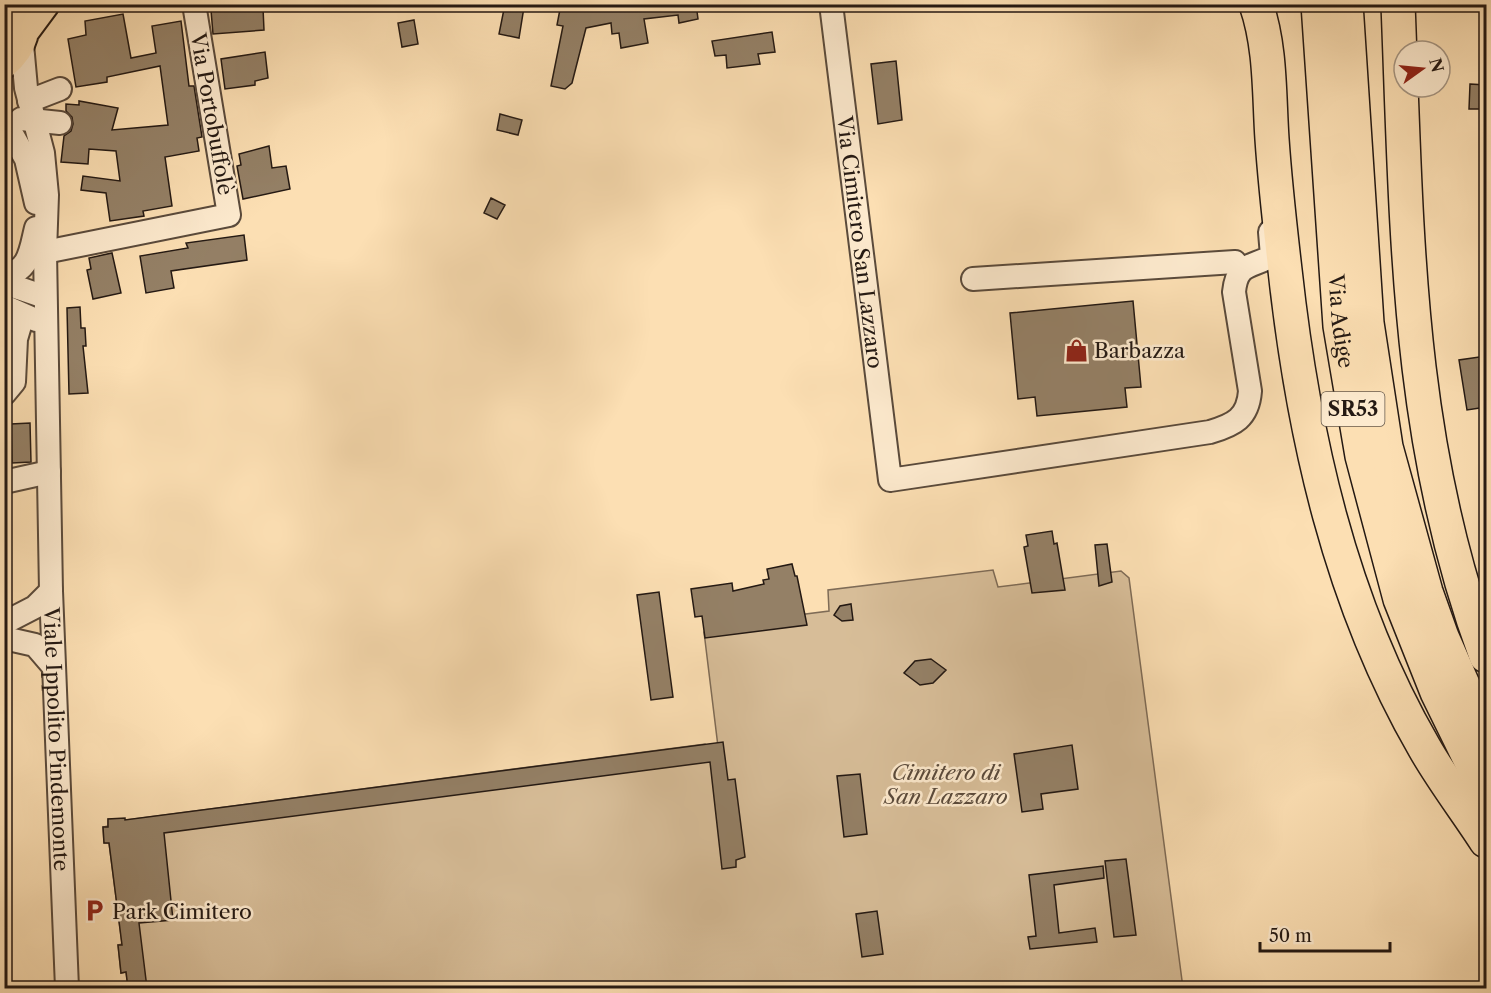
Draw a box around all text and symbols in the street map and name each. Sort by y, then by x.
street label: Via Portobuffolè [185,30,239,197]
north arrow [1392,39,1452,99]
text: N [1425,56,1448,75]
street label: Via Cimitero San Lazzaro [832,113,889,370]
street label: Via Adige [1324,272,1359,370]
shop icon: Barbazza [1063,337,1089,363]
place label: Barbazza [1094,338,1186,363]
road number: SR53 [1322,392,1384,426]
street label: Viale Ippolito Pindemonte [39,606,75,872]
park label: Cimitero di San Lazzaro [882,760,1008,809]
parking icon: Park Cimitero [81,898,107,924]
place label: Park Cimitero [112,899,252,924]
scale bar [1260,915,1390,953]
text: 50 m [1269,925,1312,947]

